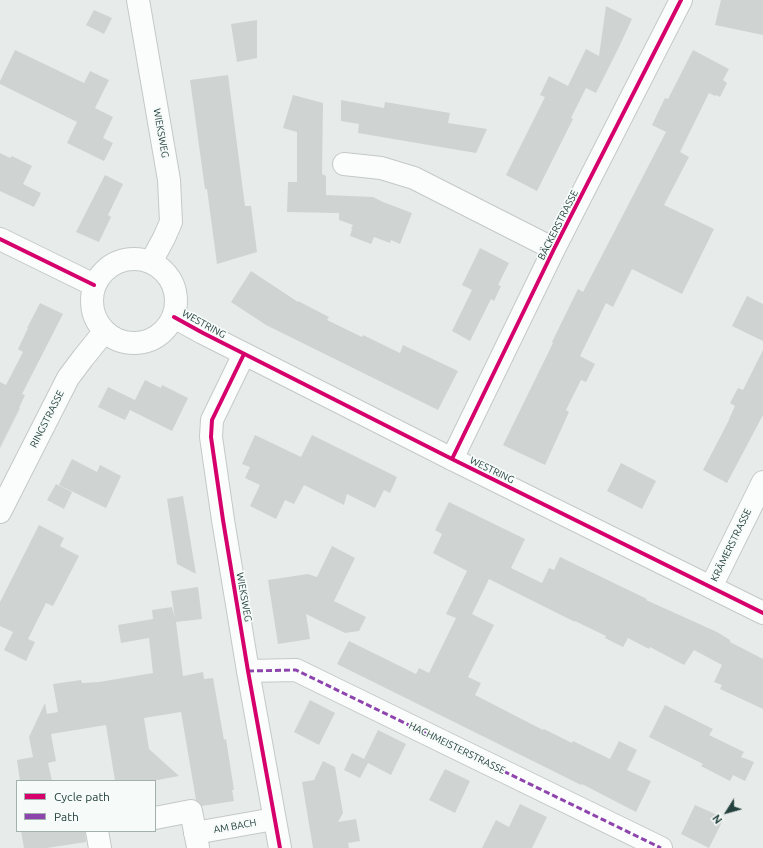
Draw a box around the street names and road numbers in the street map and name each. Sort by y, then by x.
street label: WIEKSWEG [151,107,171,159]
street label: BÄCKERSTRASSE [535,188,581,262]
street label: WESTRING [180,307,228,341]
street label: RINGSTRASSE [27,388,67,450]
street label: WESTRING [468,454,516,486]
street label: KRÄMERSTRASSE [708,507,754,583]
street label: WIEKSWEG [234,571,254,623]
street label: HACHMEISTERSTRASSE [407,719,507,777]
street label: AM BACH [213,816,257,836]

